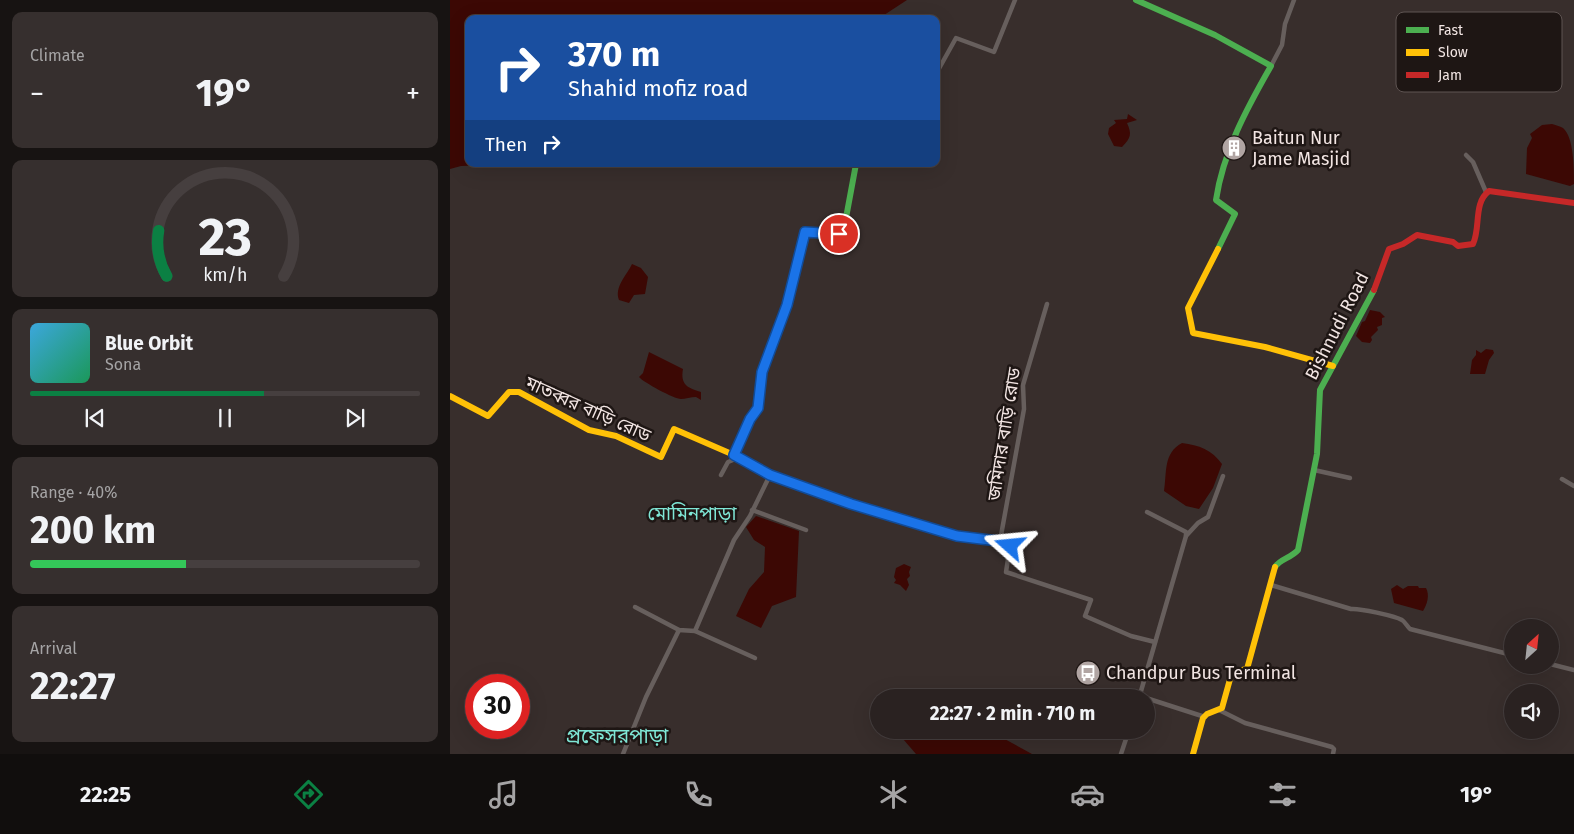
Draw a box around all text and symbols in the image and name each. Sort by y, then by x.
legend [1396,12,1562,92]
text: Fast [1438,22,1464,39]
text: 370 m [568,33,660,75]
icon: right [485,35,550,100]
text: Slow [1438,44,1468,61]
text: Climate [30,46,85,65]
text: Jam [1438,67,1462,84]
text: 19° [196,70,254,116]
text: Shahid mofiz road [568,75,748,102]
text: − [30,77,44,110]
text: + [406,77,420,110]
place label: Baitun Nur Jame Masjid [1252,127,1350,170]
icon: right [537,130,565,158]
text: Then [485,133,527,156]
building icon: Baitun Nur Jame Masjid [1221,135,1247,161]
text: 23 [198,206,252,269]
pin [818,213,860,255]
icon: arrive [825,220,853,248]
text: km/h [203,264,247,286]
street label: Bishnudi Road [1300,268,1374,384]
text: Blue Orbit [105,332,193,355]
text: Sona [105,355,141,374]
street label: জমিদার বাড়ি রোড [982,366,1025,503]
street label: মাতব্বর বাড়ি রোড [521,371,654,447]
icon: previous [81,404,109,432]
icon: pause [211,404,239,432]
icon: next [341,404,369,432]
text: Range · 40% [30,483,117,502]
district label: মোমিনপাড়া [648,502,737,525]
text: 200 km [30,507,156,553]
position arrow [983,519,1035,571]
north arrow [1504,619,1559,674]
map controls [1504,619,1559,739]
text: Arrival [30,639,77,658]
bus stop icon: Chandpur Bus Terminal [1075,660,1101,686]
place label: Chandpur Bus Terminal [1106,662,1296,684]
text: 22:27 [30,663,115,709]
speed limit sign: 30 [465,674,530,739]
button: sound [1504,684,1559,739]
text: 22:27 · 2 min · 710 m [930,702,1095,725]
district label: প্রফেসরপাড়া [566,724,669,748]
icon: directions [291,777,326,812]
icon: music [486,777,521,812]
icon: phone [681,777,716,812]
icon: climate [876,777,911,812]
icon: car [1070,777,1105,812]
icon: filters [1265,777,1300,812]
text: 22:25 [80,781,131,808]
text: 19° [1460,781,1494,808]

